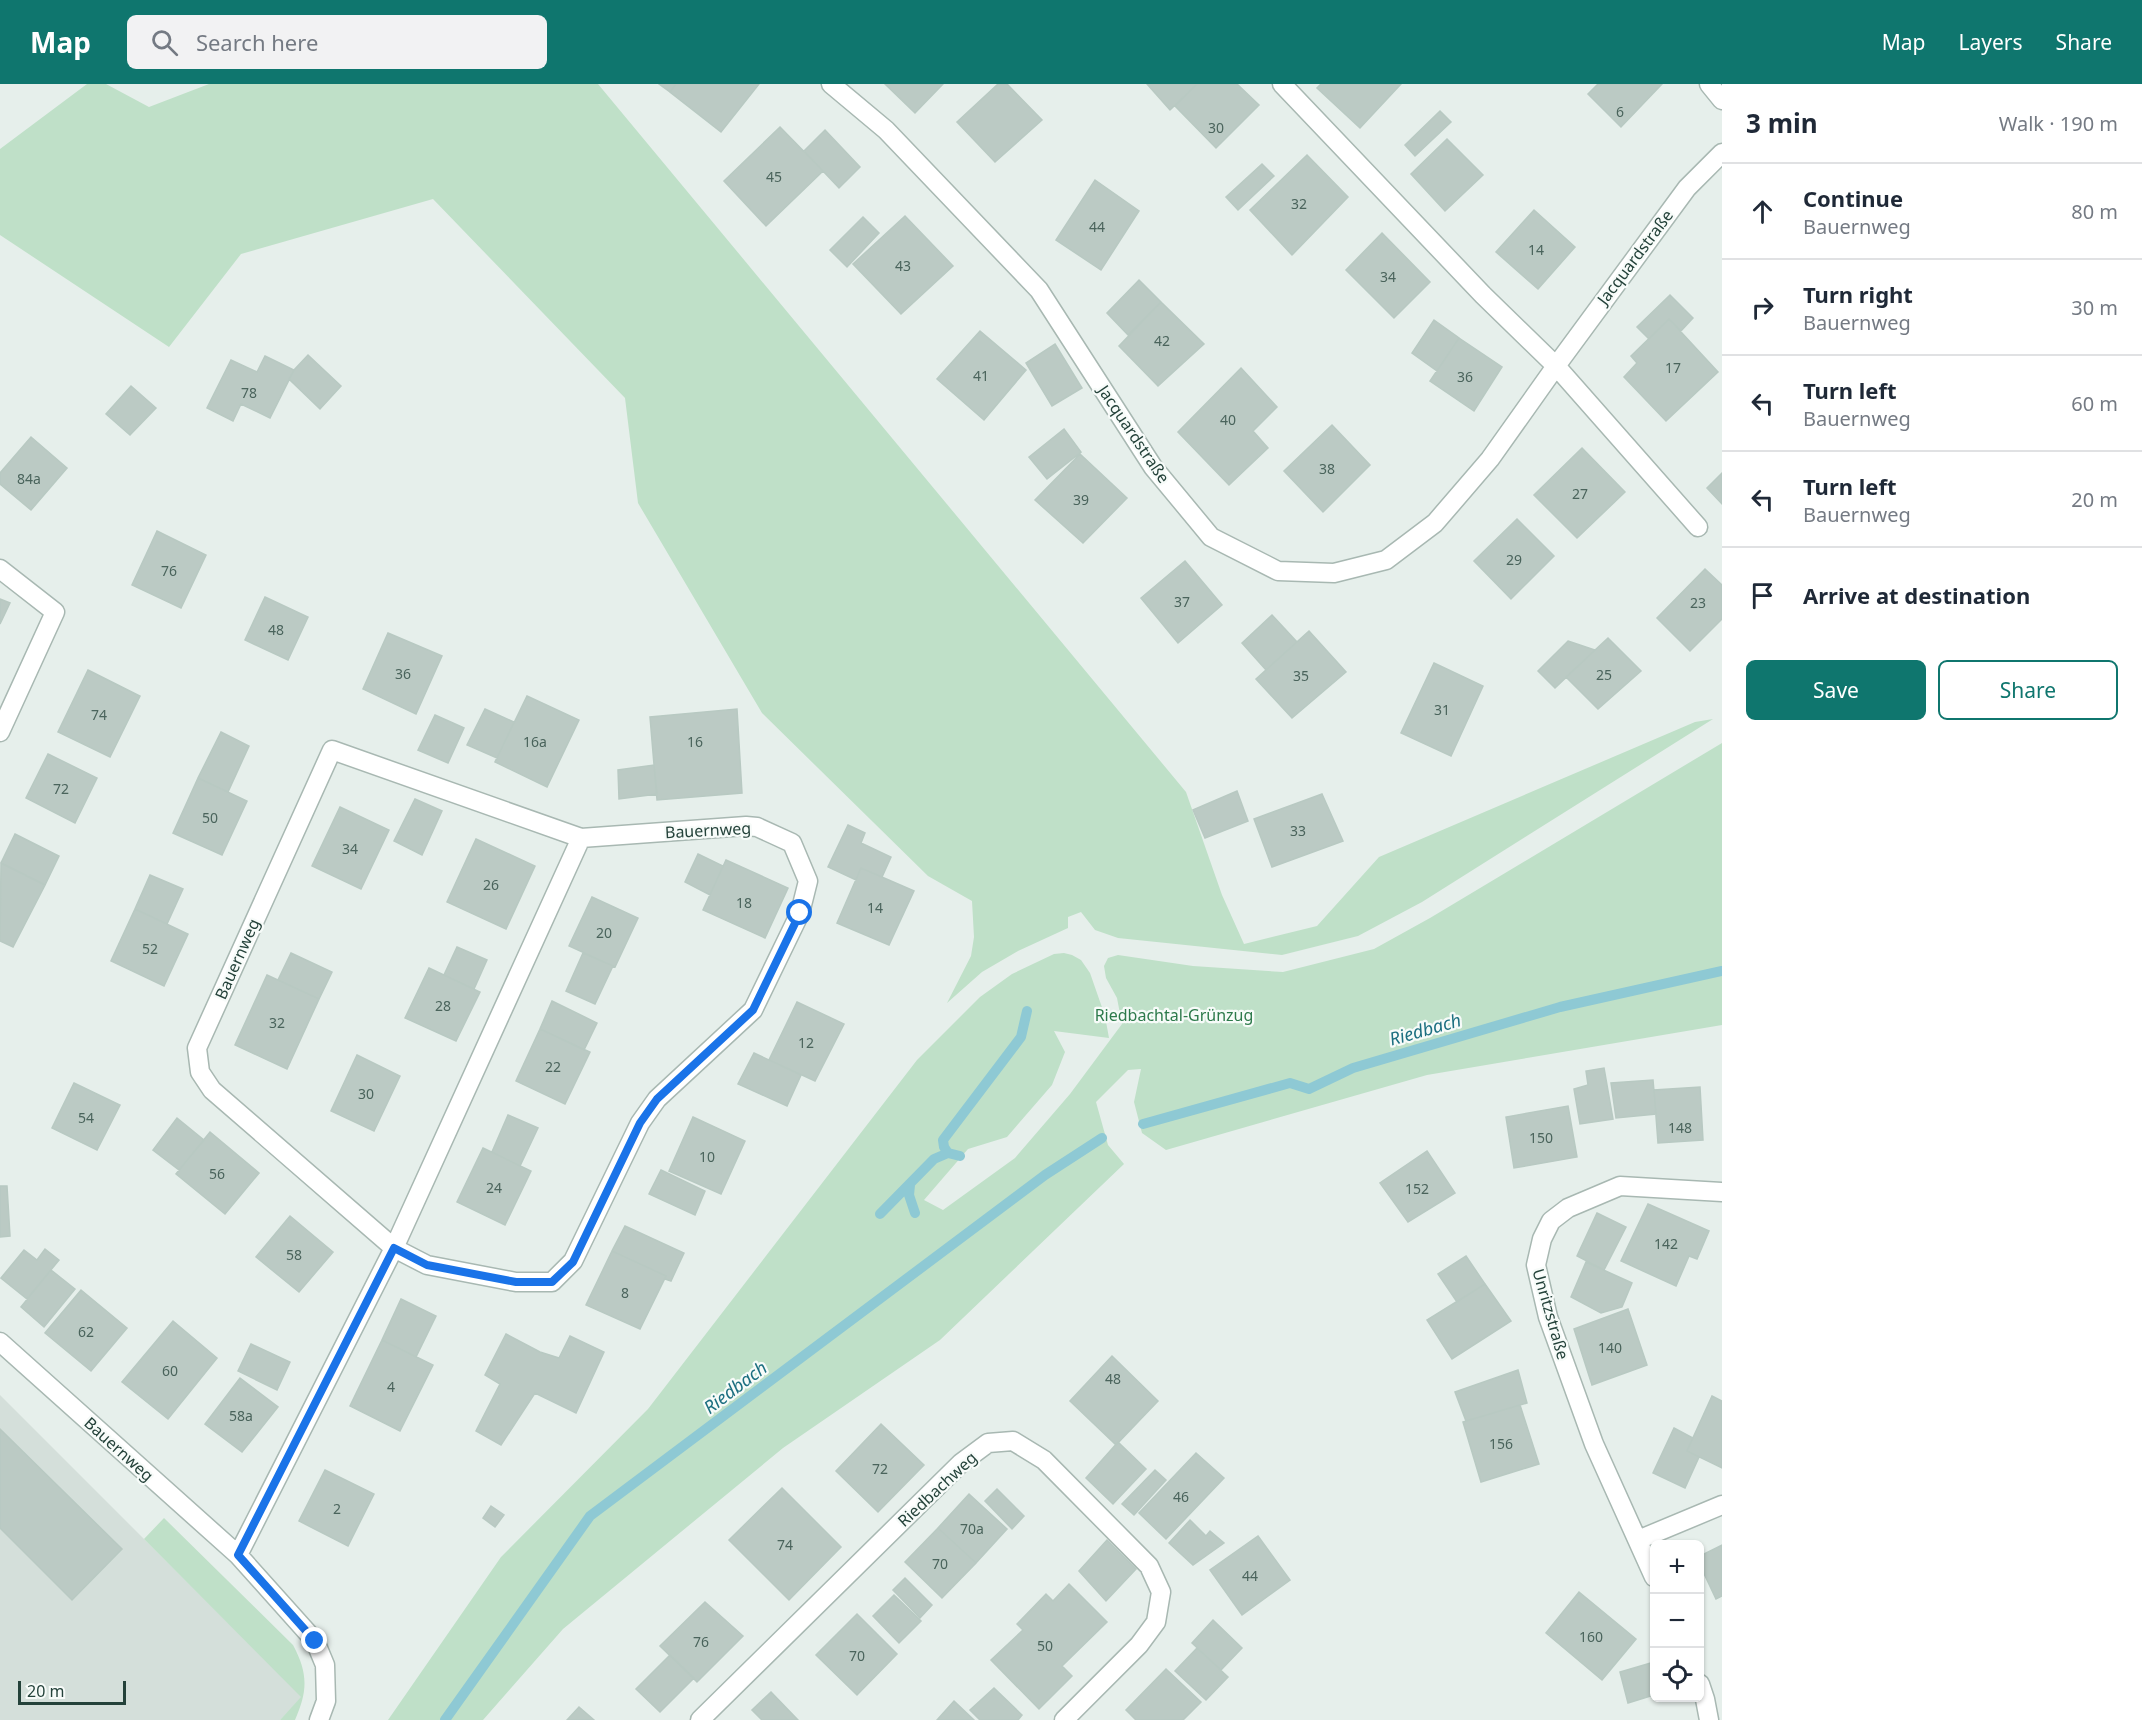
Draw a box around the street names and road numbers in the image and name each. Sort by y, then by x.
street label: Jacquardstraße [1591,205,1678,311]
street label: Jacquardstraße [1092,379,1175,487]
street label: Bauernweg [664,817,752,843]
street label: Bauernweg [209,915,265,1003]
street label: Unritzstraße [1528,1266,1574,1362]
street label: Bauernweg [80,1412,158,1486]
street label: Riedbachweg [893,1447,981,1531]

